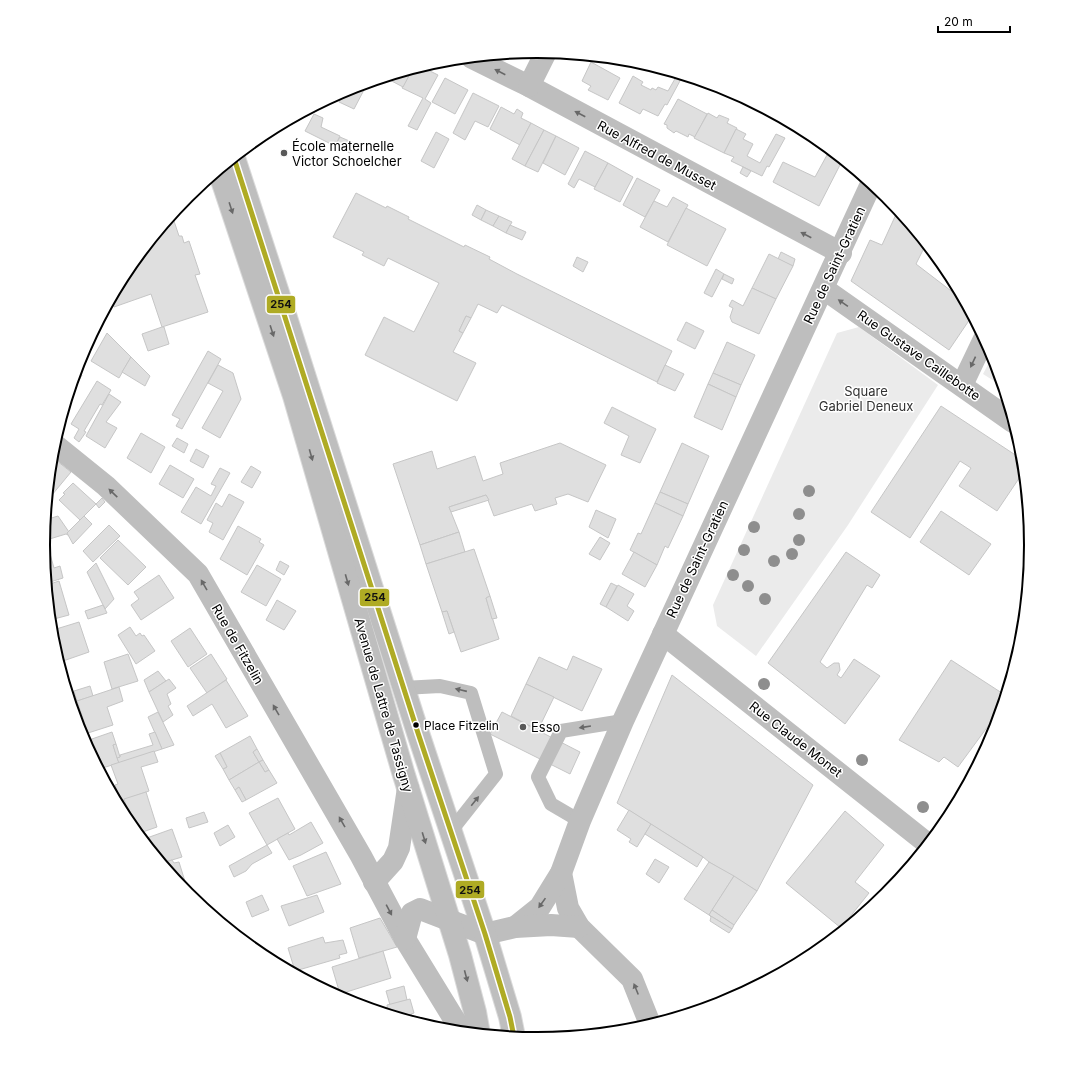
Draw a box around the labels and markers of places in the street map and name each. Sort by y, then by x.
place label: École maternelle Victor Schoelcher [292,138,402,169]
marker: École maternelle Victor Schoelcher [279,148,289,158]
place label: Place Fitzelin [424,718,499,733]
place label: Esso [531,719,561,735]
marker: Place Fitzelin [411,720,421,730]
marker: Esso [518,722,528,732]

